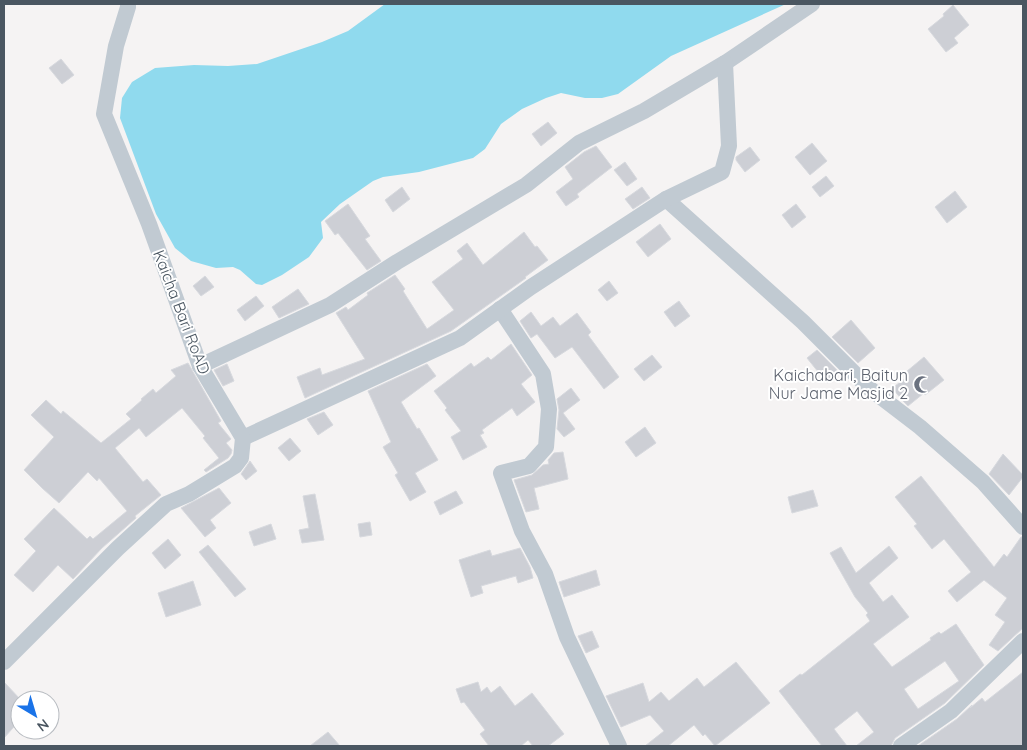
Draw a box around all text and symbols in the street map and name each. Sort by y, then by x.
street label: Kaicha Bari RoAD [149,247,215,377]
place label: Kaichabari, Baitun Nur Jame Masjid 2 [769,365,908,403]
mosque icon: Kaichabari, Baitun Nur Jame Masjid 2 [912,374,932,394]
north arrow [10,690,60,740]
text: N [33,715,53,736]

